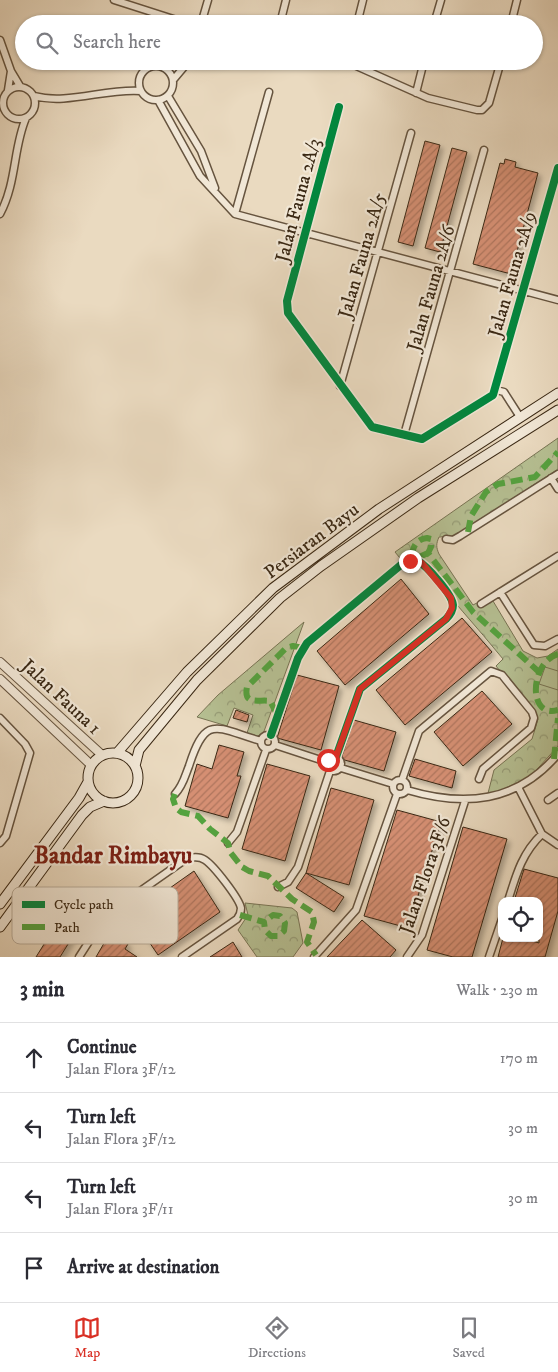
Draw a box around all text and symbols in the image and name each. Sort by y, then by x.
search box [15,15,543,70]
icon: search [33,29,61,57]
text: Search here [73,31,161,54]
street label: Jalan Fauna 2A/3 [270,136,326,267]
street label: Jalan Fauna 2A/5 [333,189,391,323]
street label: Jalan Fauna 2A/9 [483,209,541,342]
street label: Jalan Fauna 2A/6 [402,222,461,356]
street label: Persiaran Bayu [260,498,364,584]
route end [399,550,422,573]
street label: Jalan Fauna 1 [15,653,106,740]
route start [317,749,340,772]
street label: Jalan Flora 3F/6 [394,813,457,939]
district label: Bandar Rimbayu [34,841,193,871]
legend [12,887,178,944]
text: Cycle path [54,896,114,914]
map controls [498,897,543,942]
button: locate [498,897,543,942]
text: Path [54,919,81,937]
text: 3 min [20,977,65,1003]
text: Walk · 230 m [456,980,538,1000]
text: Continue [67,1036,137,1059]
icon: ahead [20,1044,48,1072]
text: 170 m [500,1048,538,1068]
text: Jalan Flora 3F/12 [67,1059,176,1079]
text: Turn left [67,1106,136,1129]
icon: left [20,1114,48,1142]
text: 30 m [508,1118,538,1138]
text: Jalan Flora 3F/12 [67,1129,176,1149]
text: Turn left [67,1176,136,1199]
icon: left [20,1184,48,1212]
text: 30 m [508,1188,538,1208]
text: Jalan Flora 3F/11 [67,1199,174,1219]
icon: arrive [20,1254,48,1282]
text: Arrive at destination [67,1256,219,1279]
tab: Map [73,1314,101,1362]
tab: Directions [248,1314,306,1362]
tab: Saved [453,1314,485,1362]

